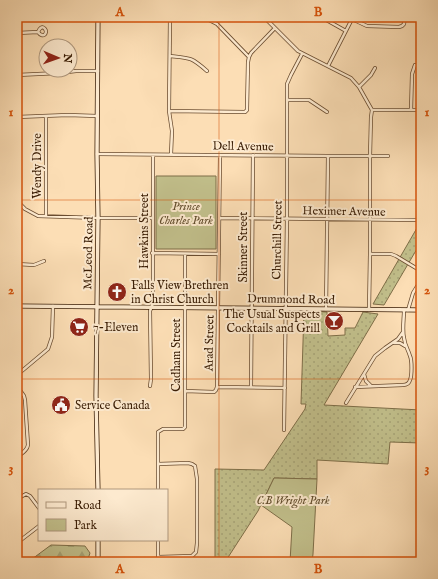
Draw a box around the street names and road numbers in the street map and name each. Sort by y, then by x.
street label: Wendy Drive [30,133,45,199]
street label: Dell Avenue [212,138,274,155]
street label: Hawkins Street [137,193,152,269]
street label: Churchill Street [269,200,286,280]
street label: Heximer Avenue [302,203,386,220]
street label: Skinner Street [236,212,251,282]
street label: McLeod Road [80,216,97,290]
street label: Drummond Road [247,291,336,308]
street label: Arad Street [201,315,217,372]
street label: Cadham Street [169,318,184,392]

